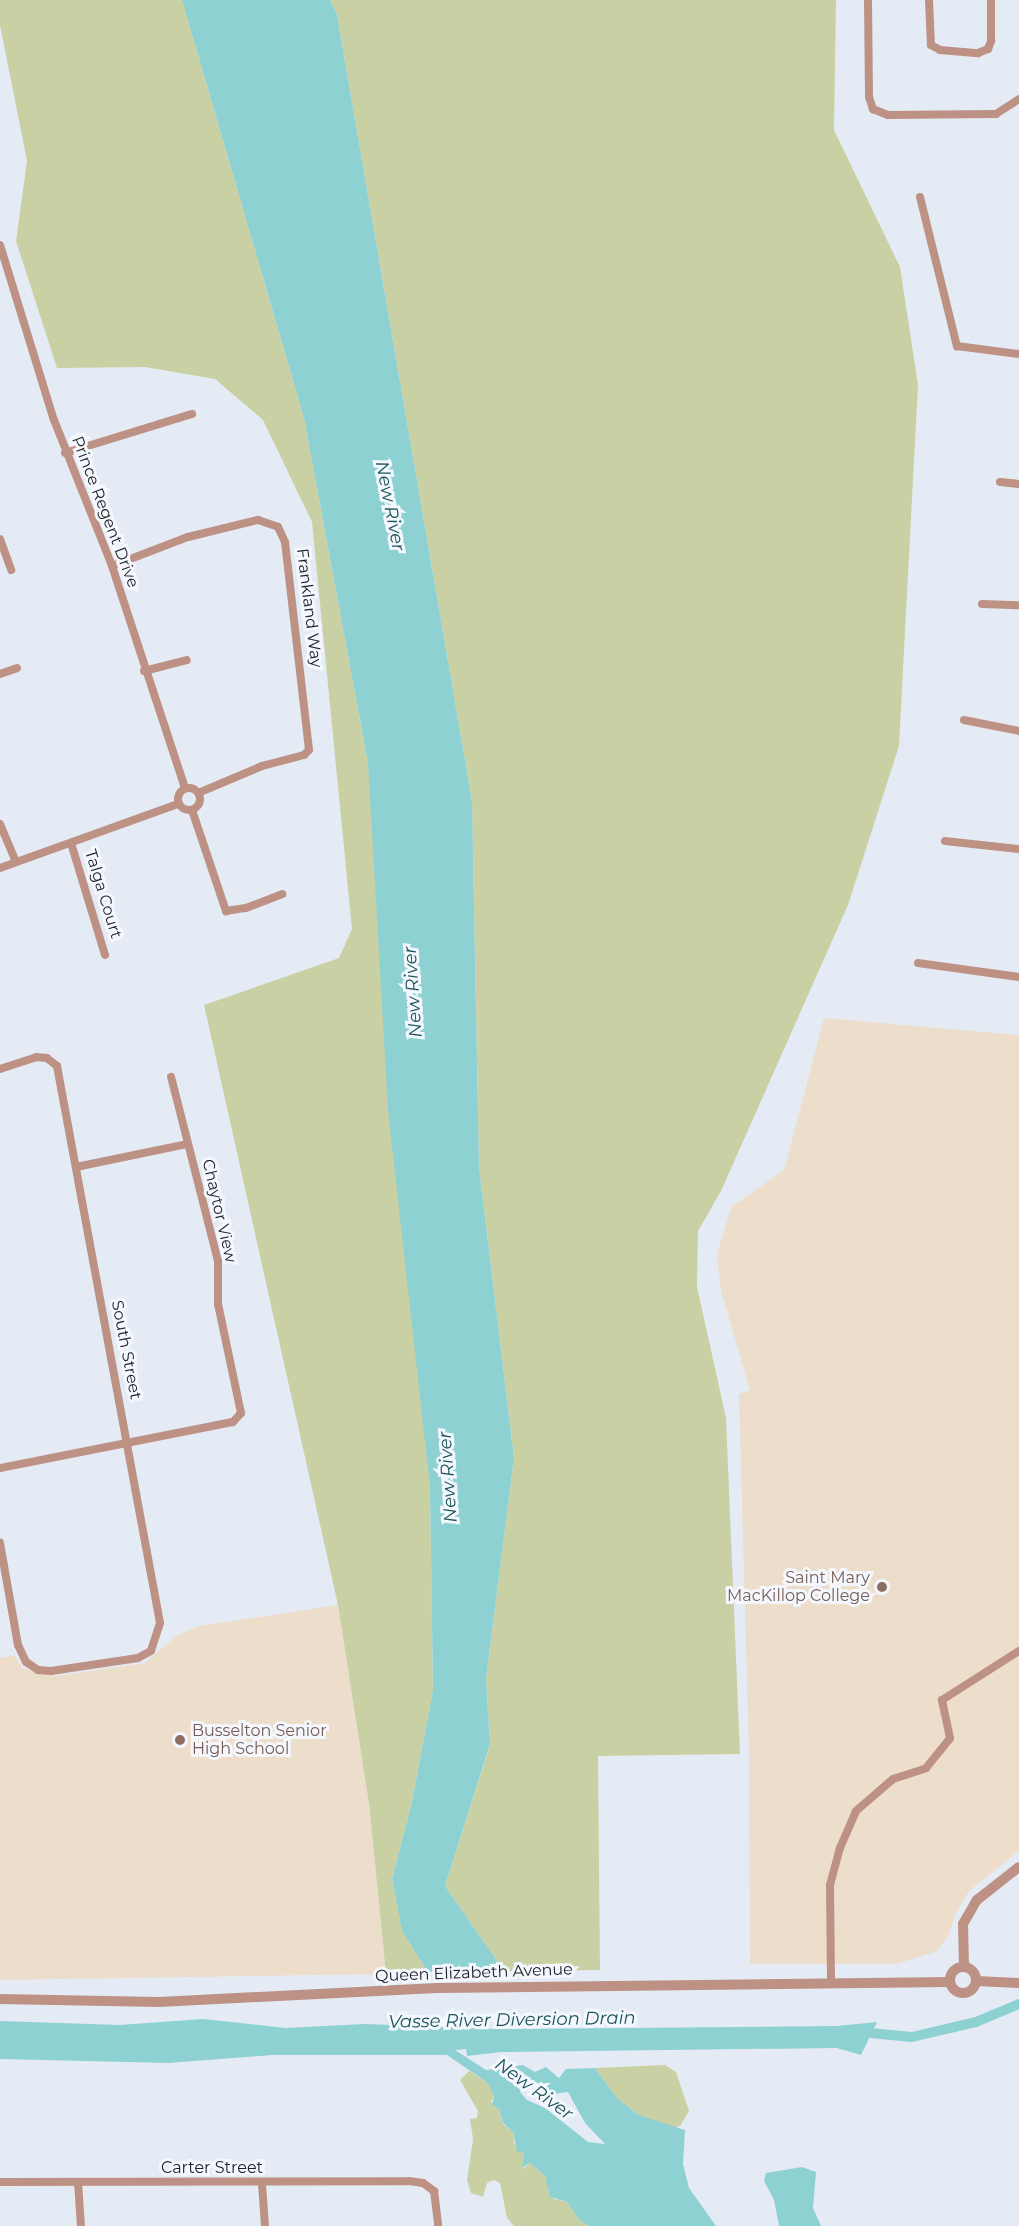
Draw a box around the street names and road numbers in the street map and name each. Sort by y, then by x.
street label: Prince Regent Drive [67,434,143,590]
street label: Frankland Way [292,547,326,669]
street label: Talga Court [80,847,126,941]
street label: Chaytor View [198,1157,240,1265]
street label: South Street [107,1299,145,1401]
street label: Queen Elizabeth Avenue [375,1960,573,1986]
street label: Carter Street [161,2158,263,2178]

